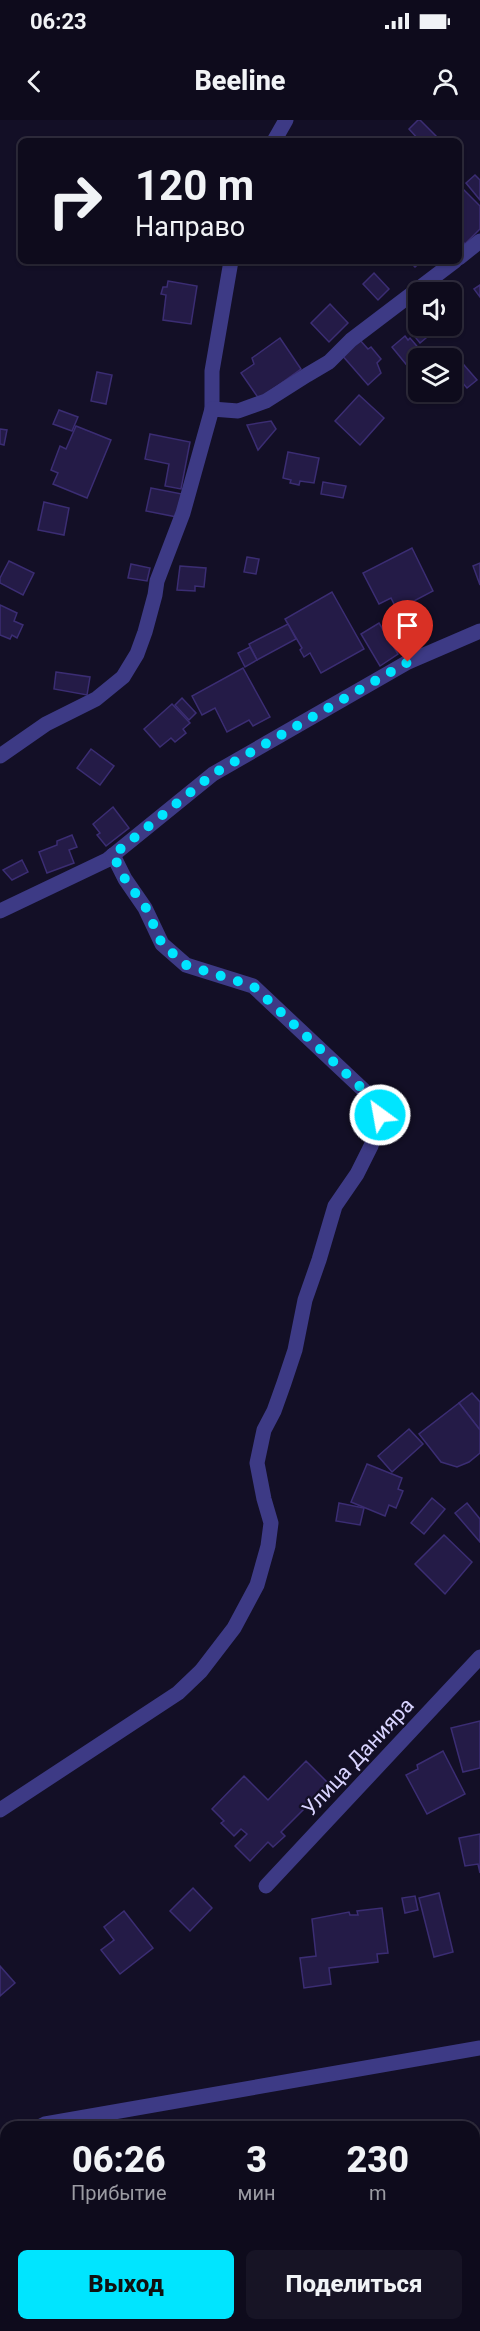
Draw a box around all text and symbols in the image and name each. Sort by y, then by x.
text: 06:23 [30,9,87,34]
icon: back [18,65,51,98]
text: Beeline [194,65,286,97]
icon: person [429,65,462,98]
text: 120 m [135,161,254,210]
icon: right [36,162,114,240]
text: Направо [135,211,245,243]
map controls [408,282,462,402]
button: sound [408,282,462,336]
button: layers [408,348,462,402]
pin [382,600,433,662]
icon: arrive [391,609,424,642]
position arrow [348,1083,412,1147]
street label: Улица Данияра [297,1693,419,1821]
text: 06:26 [72,2139,166,2181]
text: 3 [246,2139,267,2181]
text: 230 [347,2139,409,2181]
text: Прибытие [71,2181,167,2205]
text: мин [238,2181,276,2205]
text: m [369,2181,387,2205]
button: Выход [18,2250,234,2319]
button: Поделиться [246,2250,462,2319]

